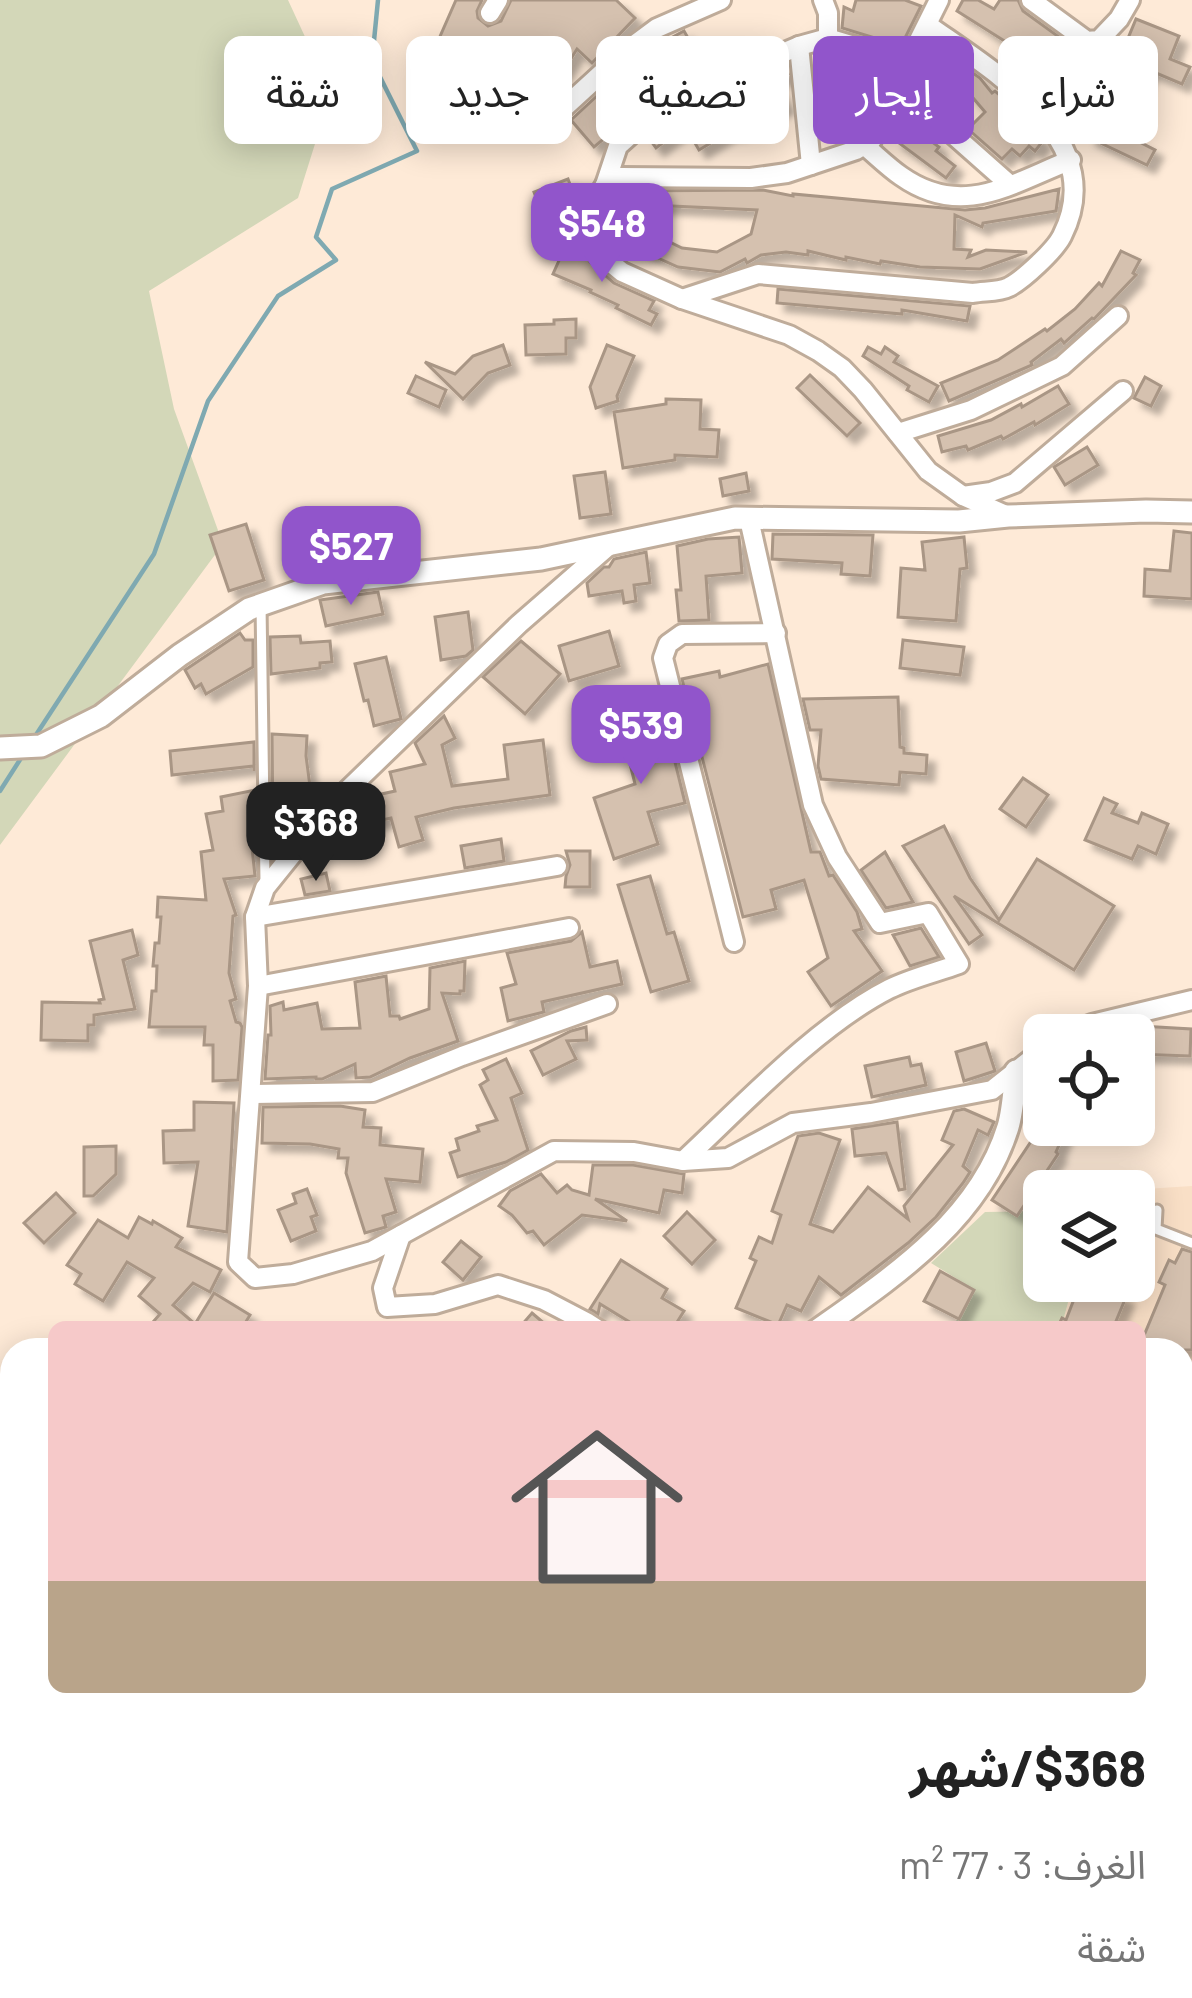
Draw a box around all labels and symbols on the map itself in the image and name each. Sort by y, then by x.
pin: $548 [531,183,673,285]
pin: $527 [280,506,422,608]
pin: $539 [570,685,712,787]
pin: $368 [245,782,387,884]

